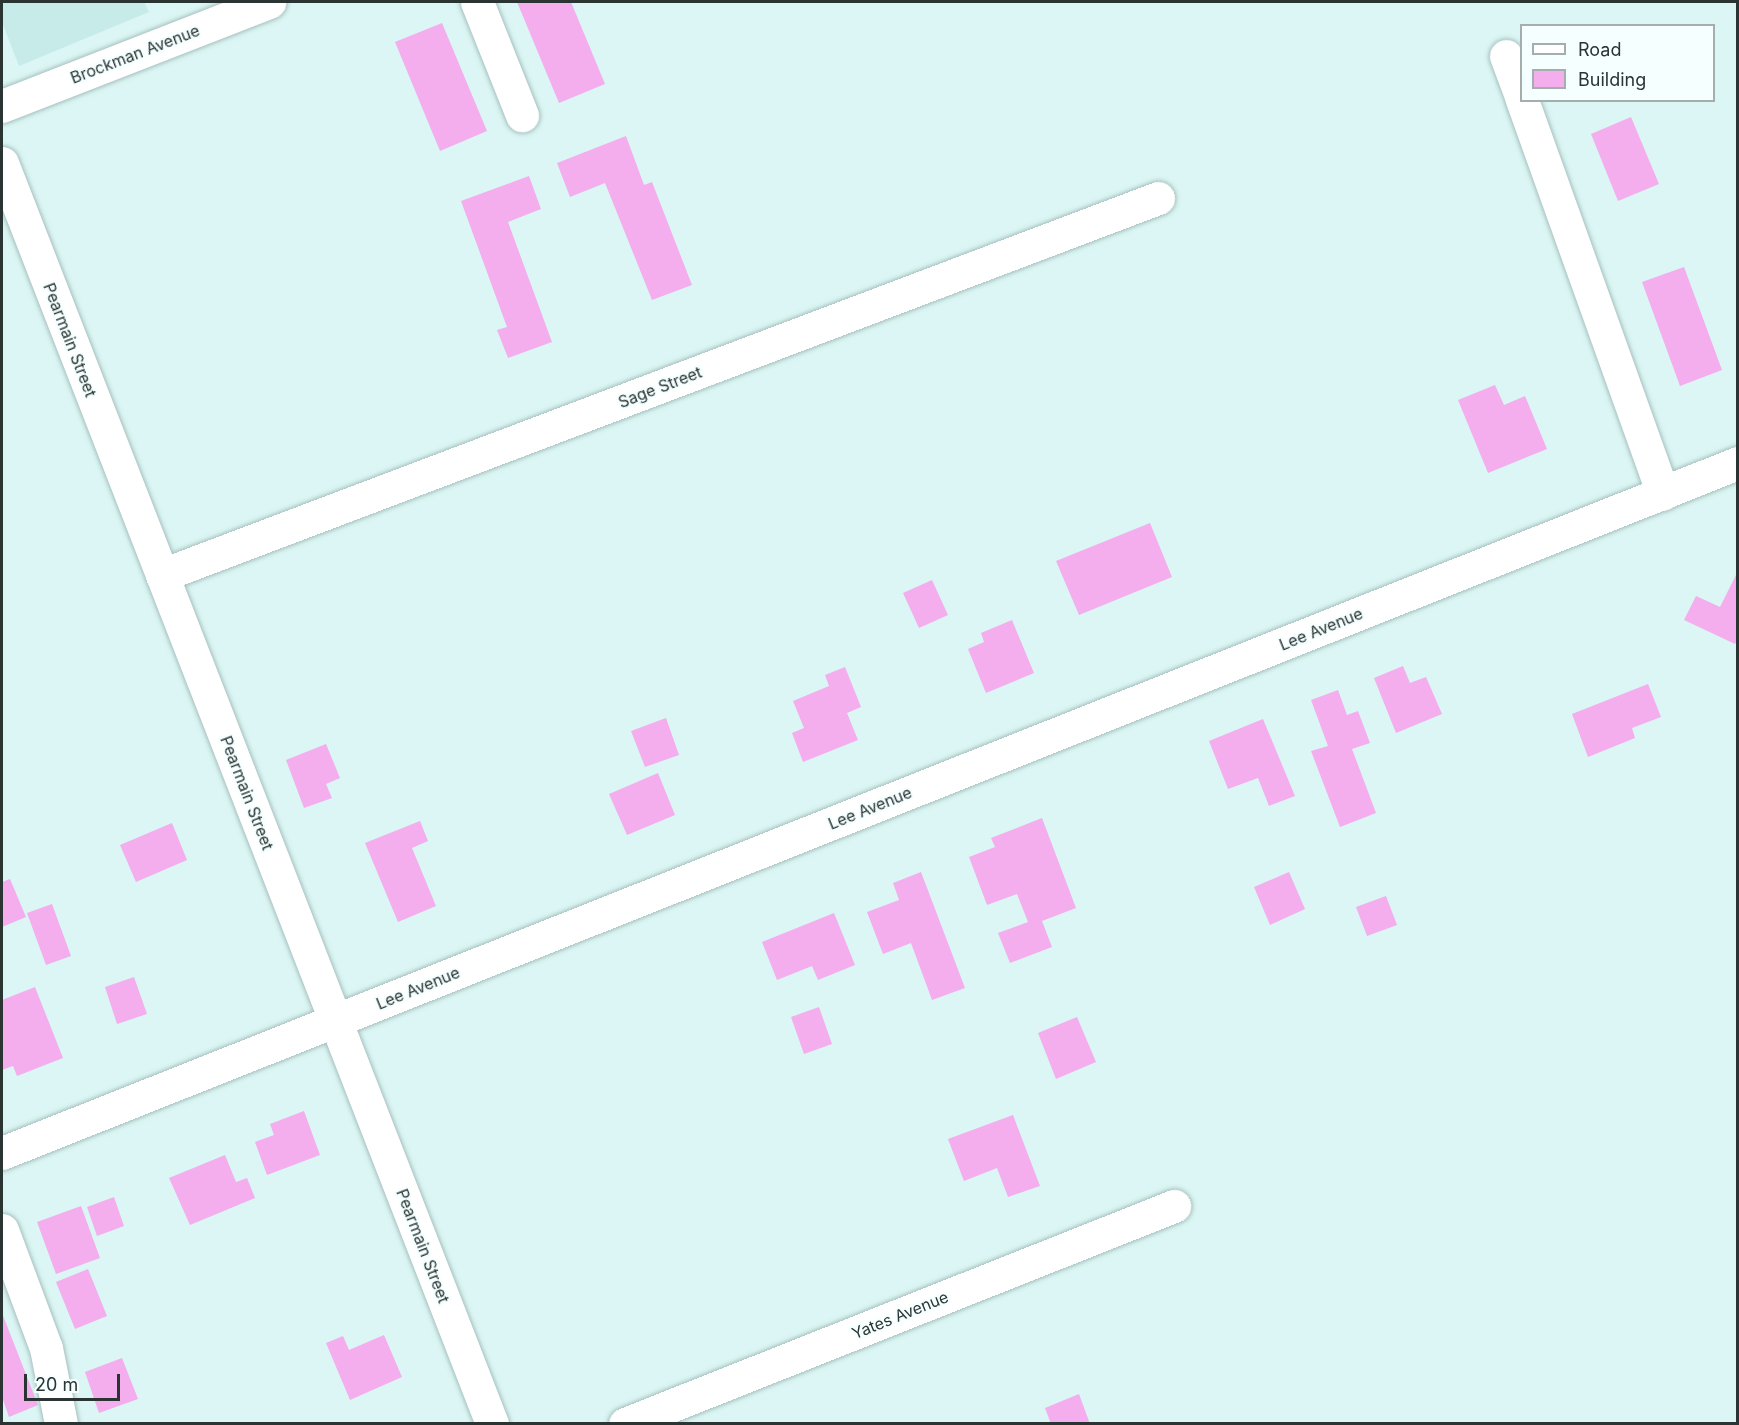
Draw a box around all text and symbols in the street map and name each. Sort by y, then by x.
street label: Brockman Avenue [68,21,202,87]
legend [1520,24,1715,102]
text: Road [1578,39,1621,60]
text: Building [1578,69,1646,90]
street label: Pearmain Street [39,280,101,400]
street label: Sage Street [615,362,705,412]
street label: Lee Avenue [1276,604,1366,654]
street label: Pearmain Street [216,733,278,853]
street label: Lee Avenue [825,783,915,833]
street label: Lee Avenue [373,963,463,1013]
street label: Pearmain Street [392,1186,454,1306]
street label: Yates Avenue [849,1287,951,1343]
scale bar [27,1362,123,1400]
text: 20 m [35,1374,78,1395]

